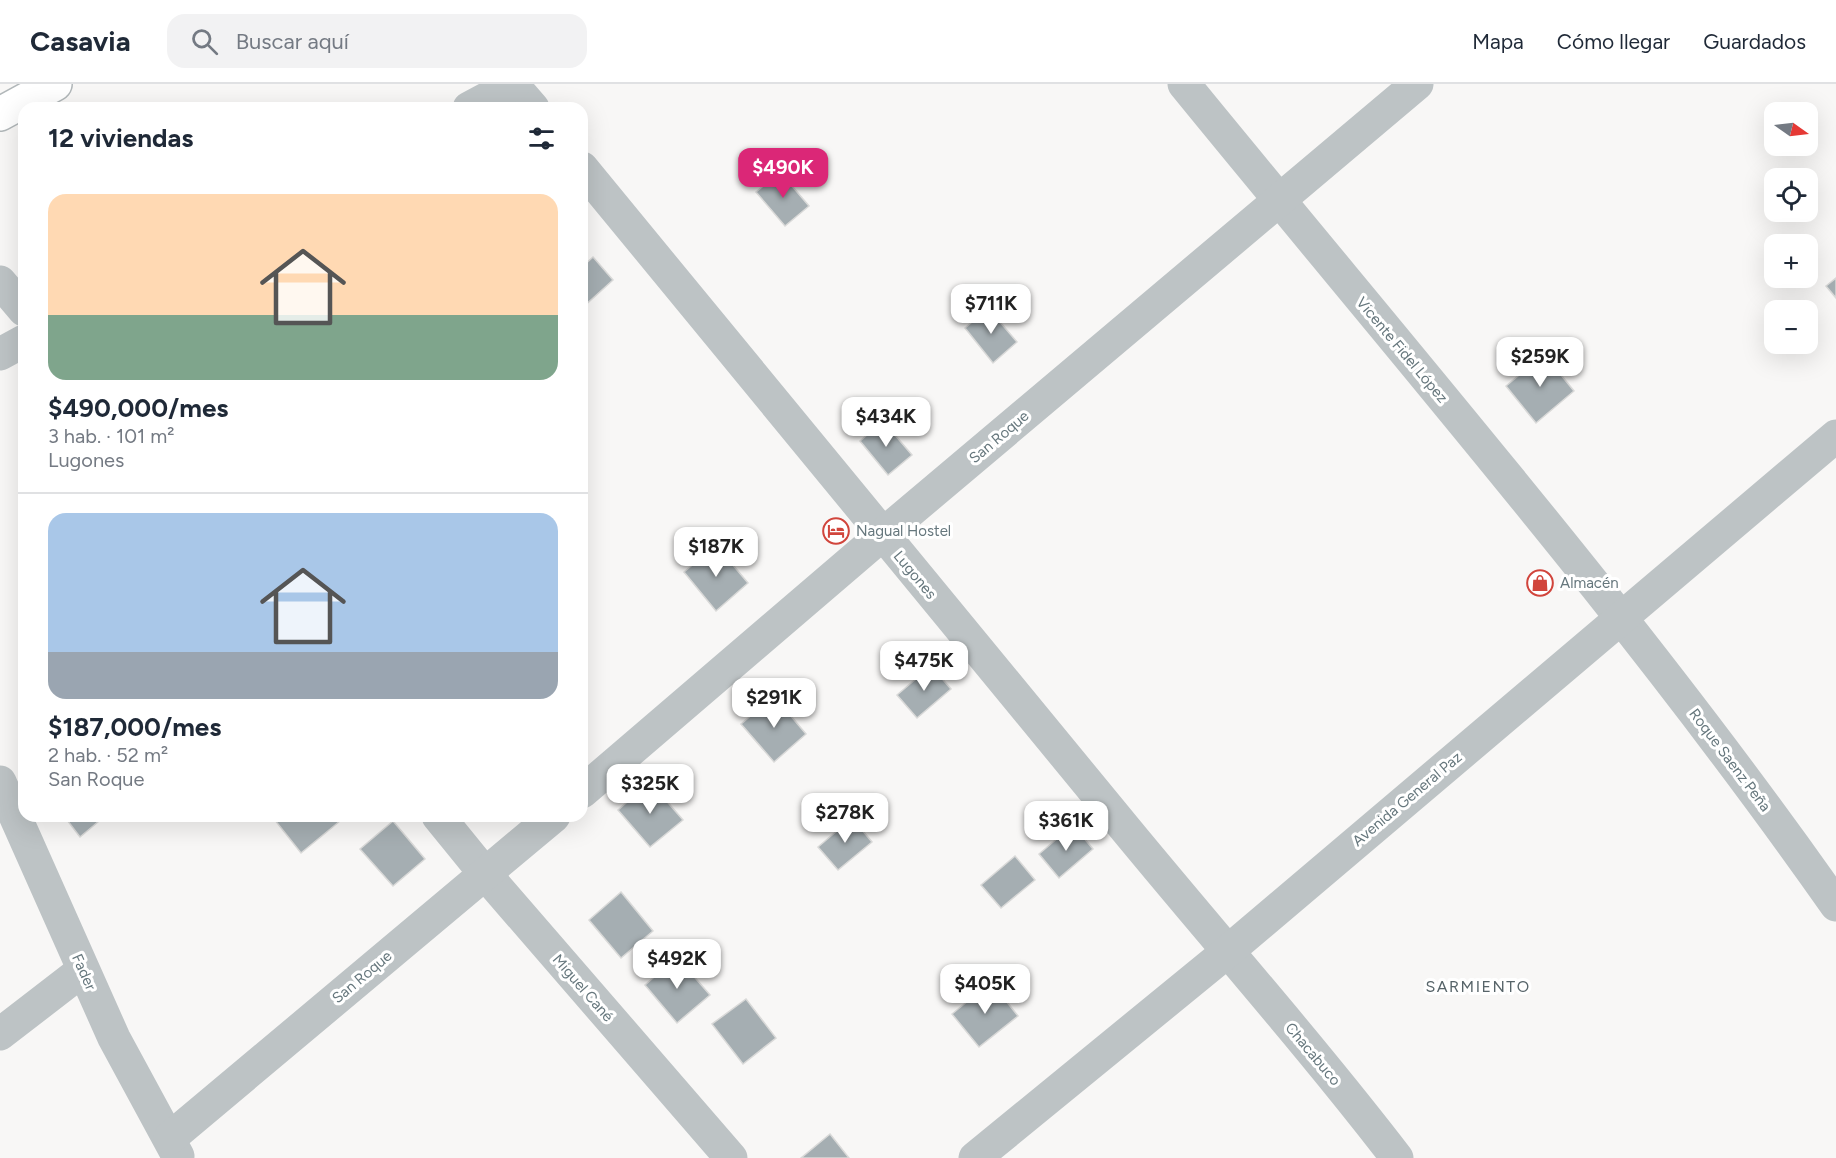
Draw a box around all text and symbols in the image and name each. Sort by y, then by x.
search box [167,14,587,68]
text: Casavia [30,24,131,58]
icon: search [188,25,221,58]
text: Buscar aquí [236,28,349,55]
text: Mapa [1472,29,1524,54]
text: Cómo llegar [1557,29,1670,54]
text: Guardados [1703,29,1806,54]
north arrow [1764,102,1818,156]
map controls [1764,102,1818,354]
text: 12 viviendas [48,122,193,154]
icon: filters [525,122,558,155]
pin: $490K [741,148,825,199]
text: $490K [752,155,814,179]
button: locate [1764,168,1818,222]
icon: home [249,233,357,341]
button: + [1764,234,1818,288]
pin: $711K [949,284,1033,335]
text: $711K [965,291,1017,315]
street label: Vicente Fidel López [1352,293,1452,407]
button: − [1764,300,1818,354]
pin: $259K [1498,337,1582,388]
text: $259K [1510,344,1570,368]
text: $490,000/mes [48,392,228,424]
pin: $434K [844,397,928,448]
text: $434K [856,404,916,428]
street label: San Roque [966,407,1032,467]
text: 3 hab. · 101 m² [48,424,175,448]
text: Lugones [48,448,124,472]
hotel icon: Nagual Hostel [821,516,851,546]
place label: Nagual Hostel [856,522,951,540]
pin: $187K [674,527,758,578]
text: $187K [688,534,744,558]
street label: Lugones [890,547,940,603]
icon: home [249,552,357,660]
shop icon: Almacén [1525,568,1555,598]
place label: Almacén [1560,574,1619,592]
pin: $475K [882,641,966,692]
text: $475K [894,648,954,672]
pin: $291K [732,678,816,729]
text: $291K [746,685,802,709]
street label: Roque Saenz Peña [1685,705,1775,815]
text: $187,000/mes [48,711,221,743]
text: 2 hab. · 52 m² [48,743,168,767]
street label: Avenida General Paz [1349,748,1465,850]
pin: $325K [608,764,692,815]
text: San Roque [48,767,144,791]
text: $325K [621,771,679,795]
pin: $278K [803,793,887,844]
text: $278K [815,800,875,824]
pin: $361K [1024,801,1108,852]
text: $361K [1038,808,1094,832]
pin: $492K [635,939,719,990]
text: $492K [647,946,707,970]
street label: San Roque [329,947,395,1007]
street label: Fader [68,951,100,993]
street label: Miguel Cané [549,951,617,1025]
pin: $405K [943,964,1027,1015]
text: $405K [954,971,1016,995]
district label: SARMIENTO [1425,977,1531,996]
street label: Chacabuco [1281,1019,1345,1089]

